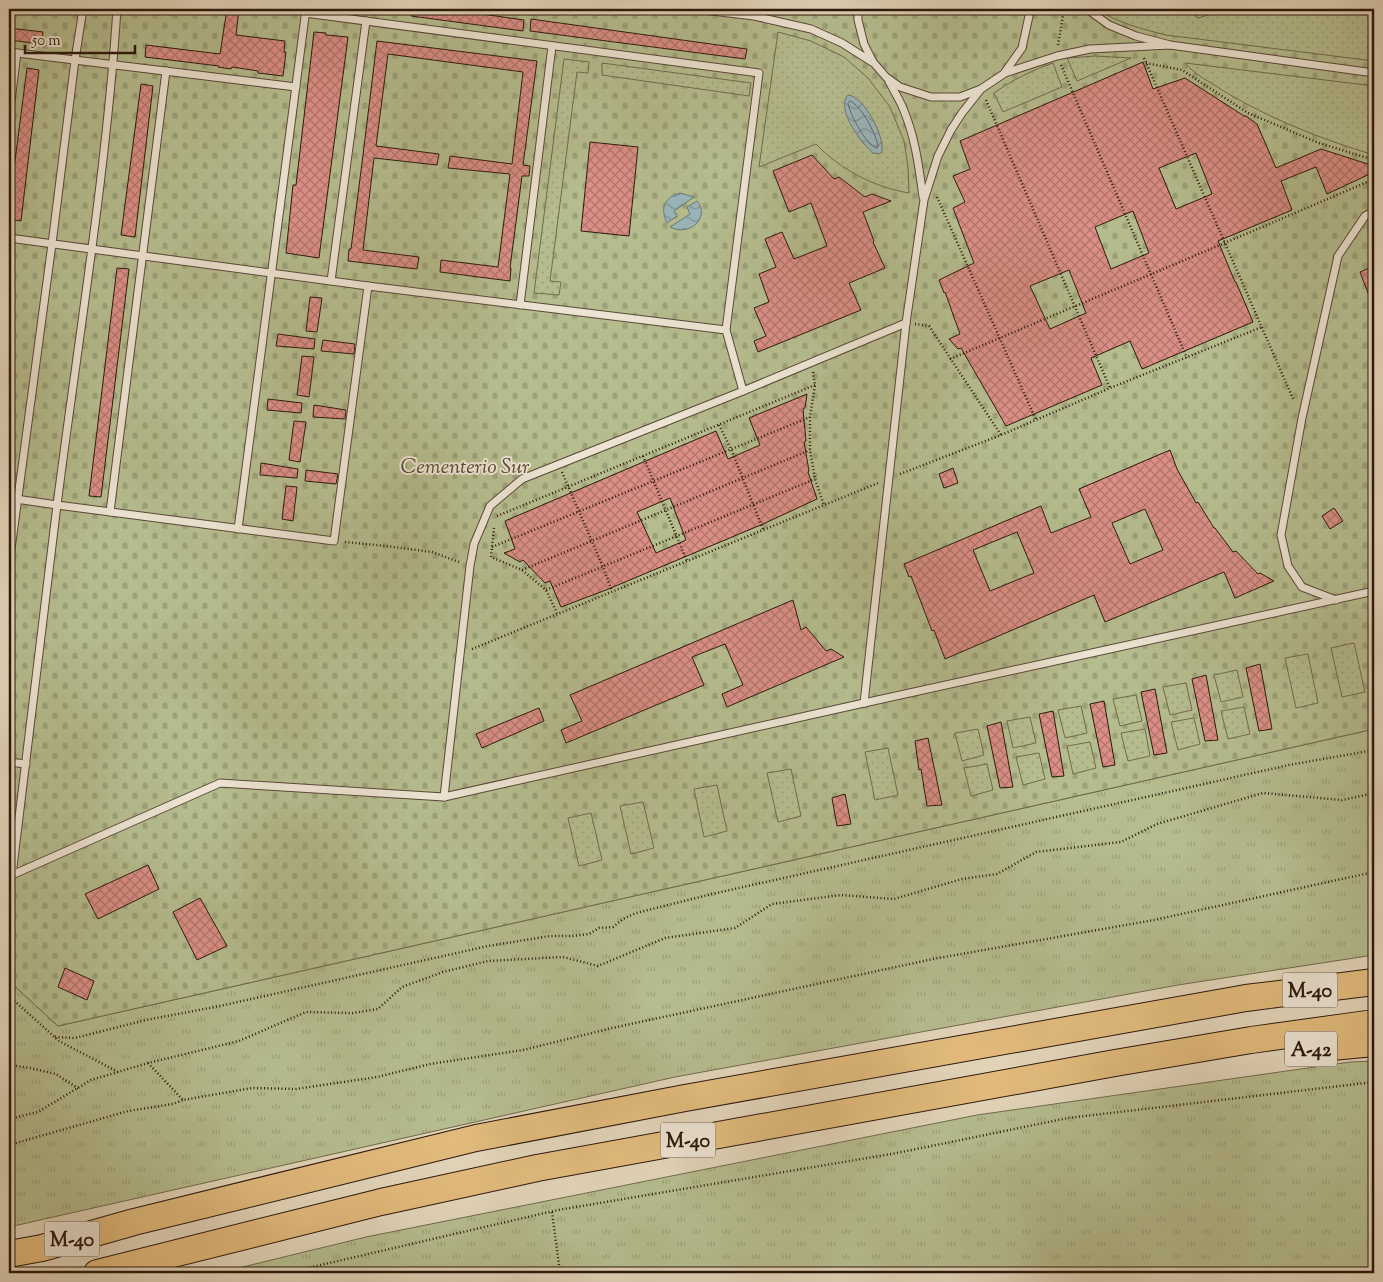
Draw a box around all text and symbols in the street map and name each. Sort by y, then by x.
scale bar [25,22,135,54]
text: 50 m [31,31,61,52]
park label: Cementerio Sur [401,453,530,483]
road number: M-40 [1282,972,1338,1008]
road number: A-42 [1285,1032,1337,1066]
road number: M-40 [660,1122,716,1158]
road number: M-40 [44,1222,100,1256]

